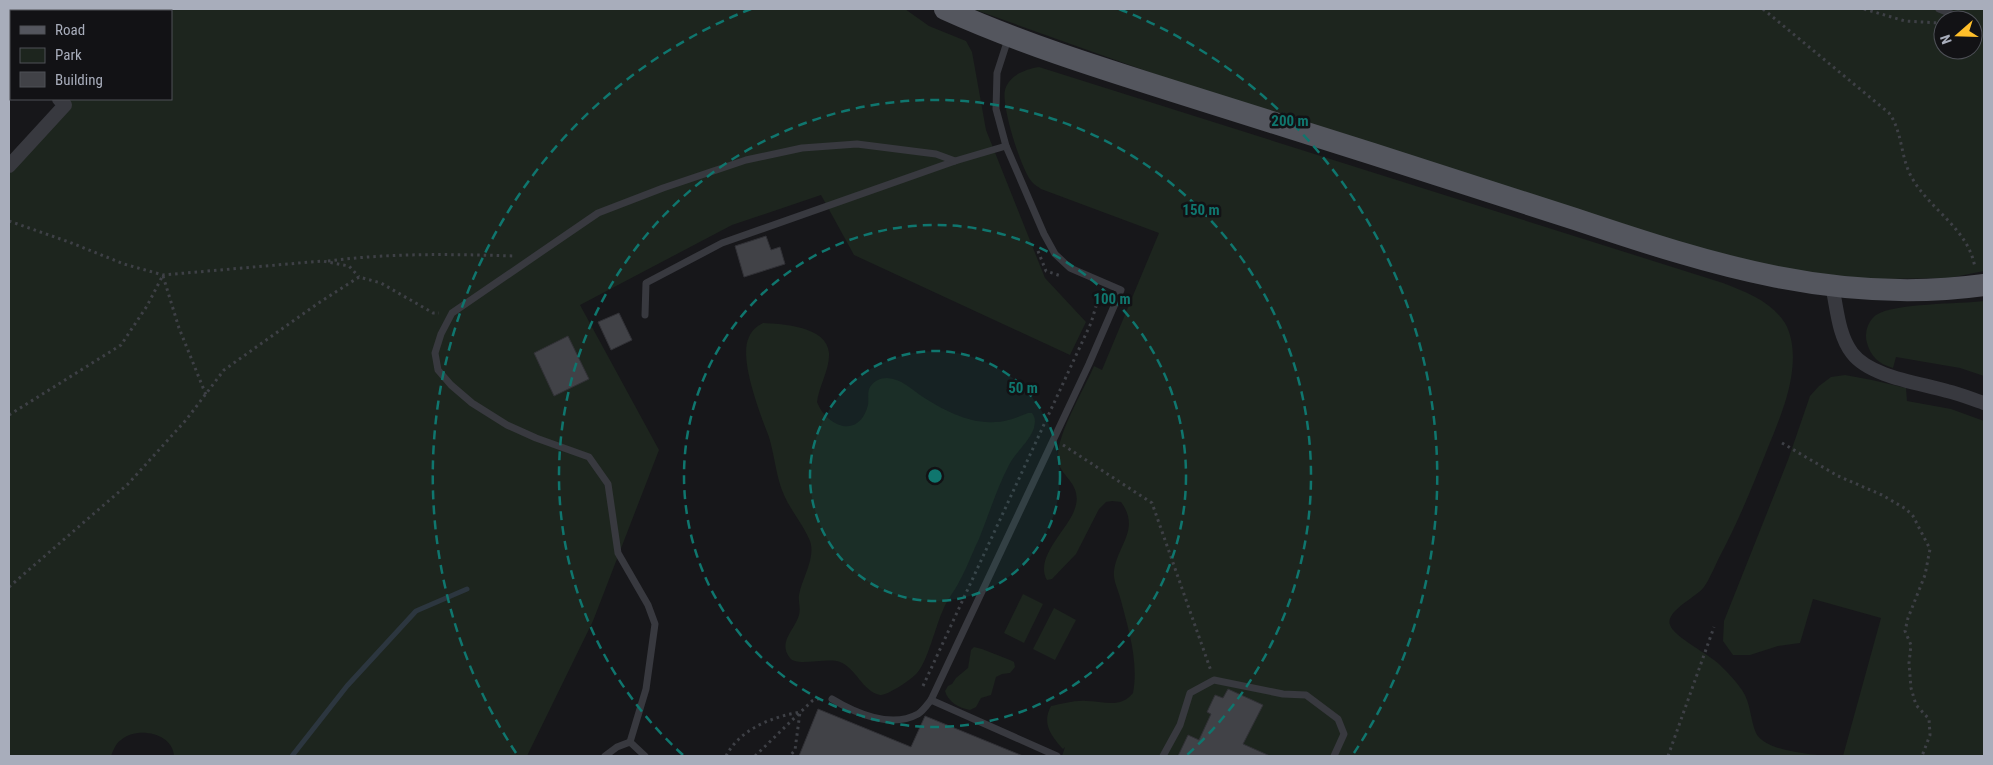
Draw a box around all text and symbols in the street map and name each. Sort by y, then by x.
legend [10,10,172,100]
north arrow [1933,10,1983,60]
text: Road [55,21,85,39]
text: N [1937,33,1955,46]
text: Park [55,46,82,64]
text: Building [55,71,103,89]
text: 200 m [1271,112,1309,130]
text: 150 m [1182,201,1220,219]
text: 100 m [1093,290,1131,308]
text: 50 m [1008,379,1038,397]
centre of rings [926,467,944,485]

